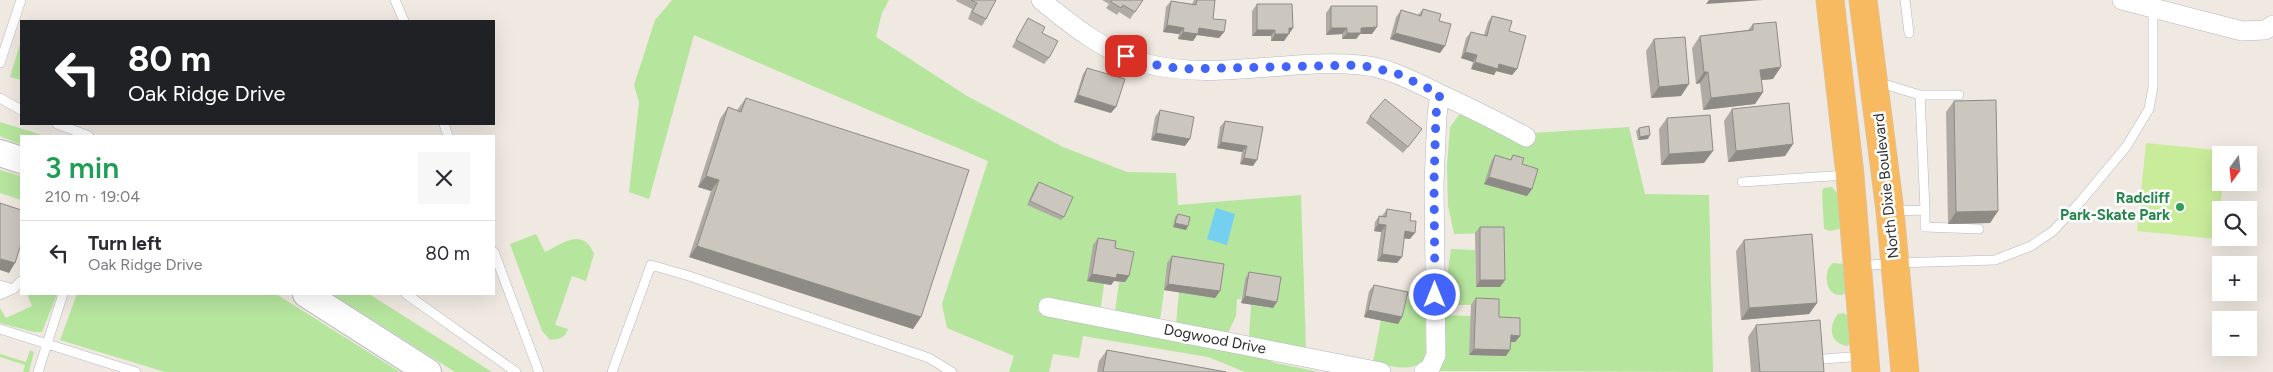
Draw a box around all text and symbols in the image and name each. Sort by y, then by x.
pin [1105,35,1147,77]
text: 80 m [128,38,211,80]
icon: left [45,40,110,105]
icon: arrive [1112,42,1140,70]
text: Oak Ridge Drive [128,80,285,107]
street label: North Dixie Boulevard [1869,112,1903,260]
north arrow [2212,146,2258,191]
map controls [2212,146,2257,356]
text: 3 min [45,149,119,186]
button: close [418,152,470,204]
text: 210 m · 19:04 [45,187,140,206]
place label: Radcliff Park-Skate Park [2060,189,2170,224]
marker: Radcliff Park-Skate Park [2174,201,2186,213]
button: search [2212,201,2257,246]
text: Turn left [88,232,162,255]
icon: left [45,239,73,267]
text: 80 m [425,242,470,265]
text: Oak Ridge Drive [88,255,202,274]
button: + [2212,256,2257,301]
position arrow [1408,268,1460,320]
button: − [2212,311,2257,356]
street label: Dogwood Drive [1162,320,1268,358]

